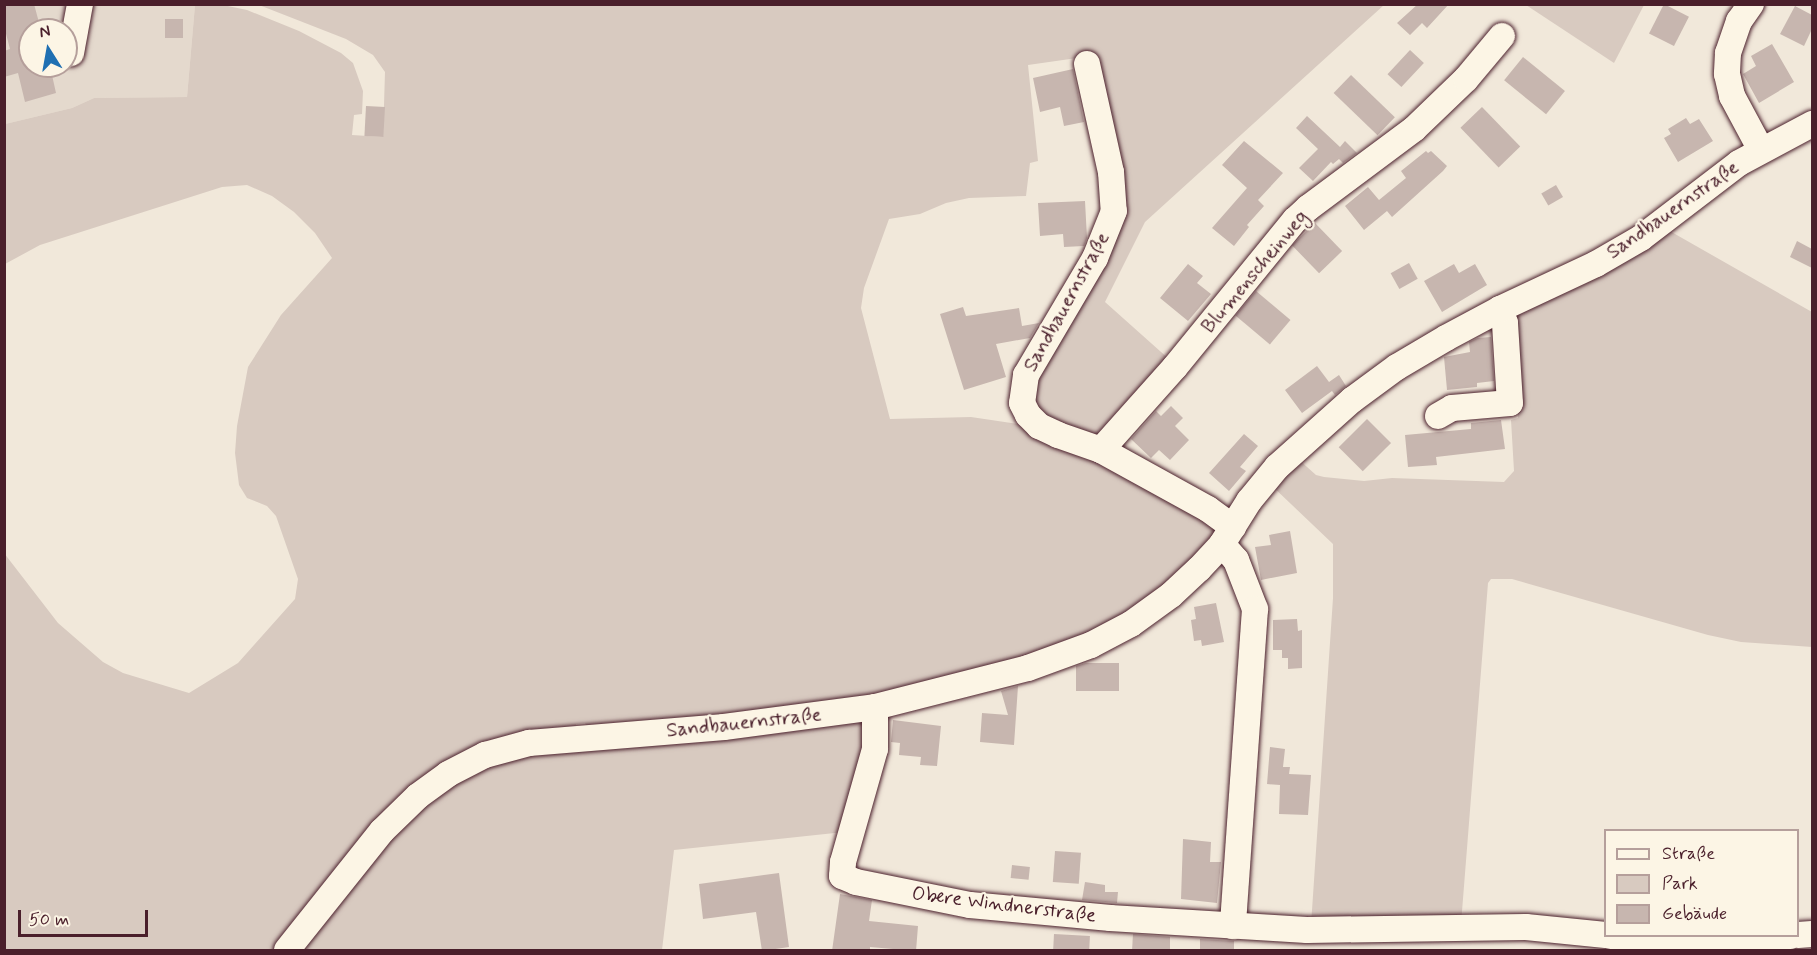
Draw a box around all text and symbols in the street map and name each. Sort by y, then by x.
north arrow [18,18,78,78]
text: N [38,20,52,43]
street label: Sandbauernstraße [1602,155,1744,265]
street label: Blumenscheinweg [1197,206,1313,338]
street label: Sandbauernstraße [1019,228,1115,376]
street label: Sandbauernstraße [665,703,823,743]
legend [1604,829,1799,937]
text: Straße [1662,842,1715,866]
text: Park [1662,872,1698,896]
street label: Obere Windnerstraße [913,882,1095,928]
scale bar [21,898,152,936]
text: Gebäude [1662,902,1727,926]
text: 50 m [29,908,69,932]

